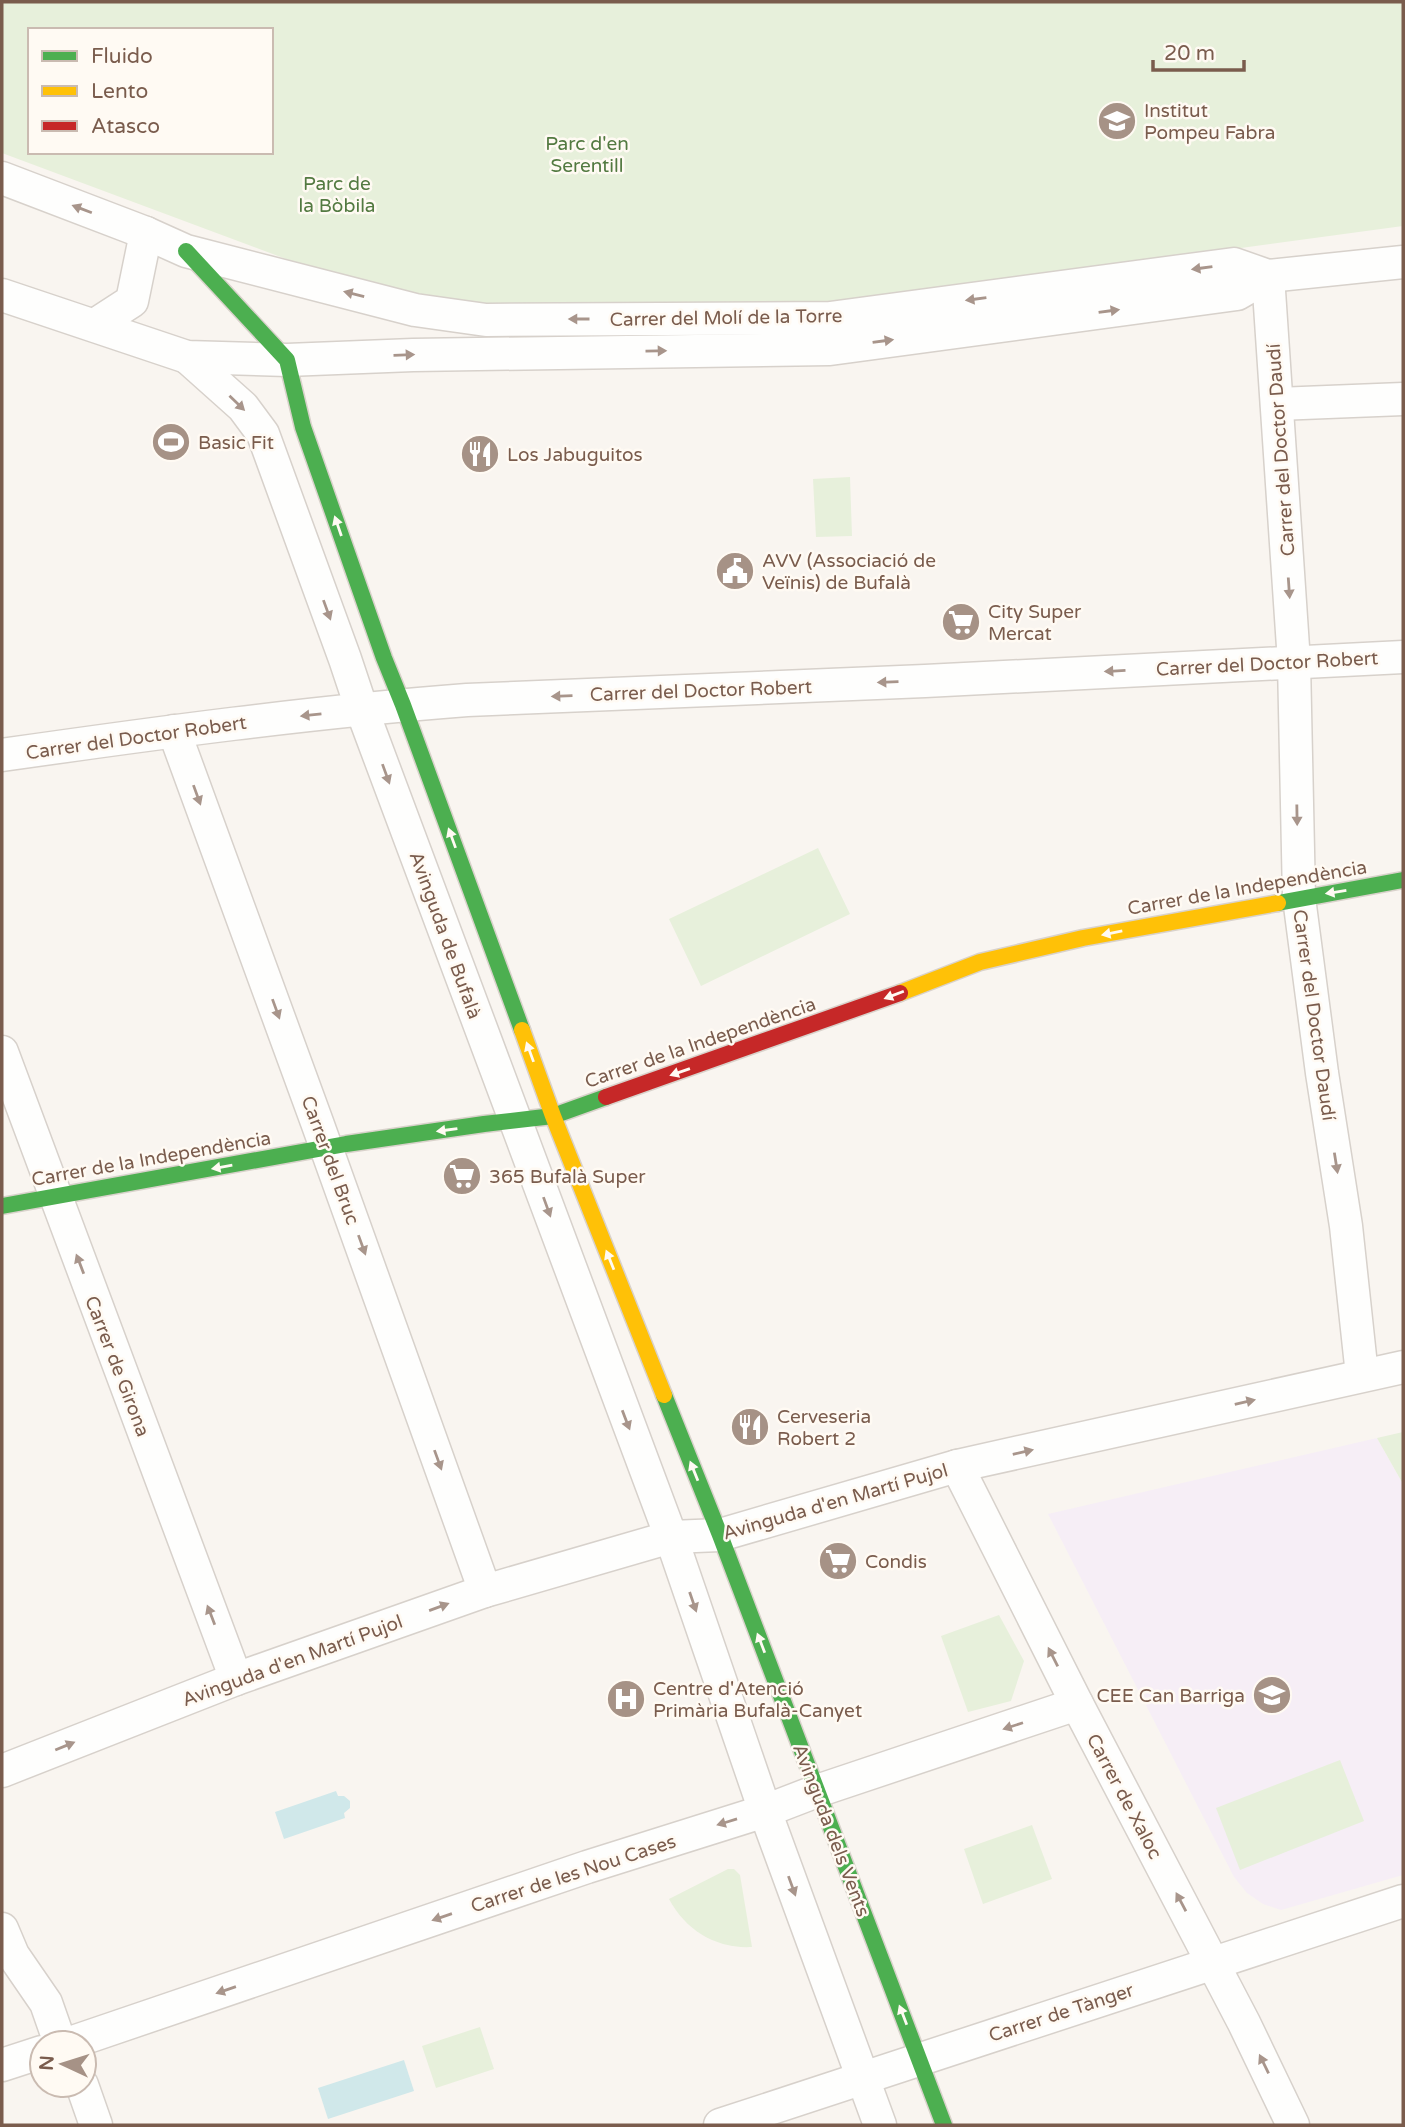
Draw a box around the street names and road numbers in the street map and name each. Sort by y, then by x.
street label: Carrer del Molí de la Torre [610,305,842,331]
street label: Carrer del Doctor Daudí [1263,343,1299,557]
street label: Carrer del Doctor Robert [1155,647,1379,681]
street label: Carrer del Doctor Robert [590,676,813,706]
street label: Carrer del Doctor Robert [24,712,248,764]
street label: Avinguda de Bufalà [405,849,486,1022]
street label: Carrer de la Independència [1126,856,1369,920]
street label: Carrer del Doctor Daudí [1288,908,1340,1122]
street label: Carrer de la Independència [582,993,819,1093]
street label: Carrer del Bruc [297,1093,364,1228]
street label: Carrer de la Independència [30,1127,273,1191]
street label: Carrer de Girona [80,1293,154,1440]
street label: Avinguda d'en Martí Pujol [720,1459,950,1545]
street label: Avinguda d'en Martí Pujol [179,1611,406,1711]
street label: Carrer de Xaloc [1082,1730,1166,1863]
street label: Avinguda dels Vents [788,1741,874,1920]
street label: Carrer de les Nou Cases [468,1830,679,1918]
street label: Carrer de Tànger [986,1979,1137,2047]

